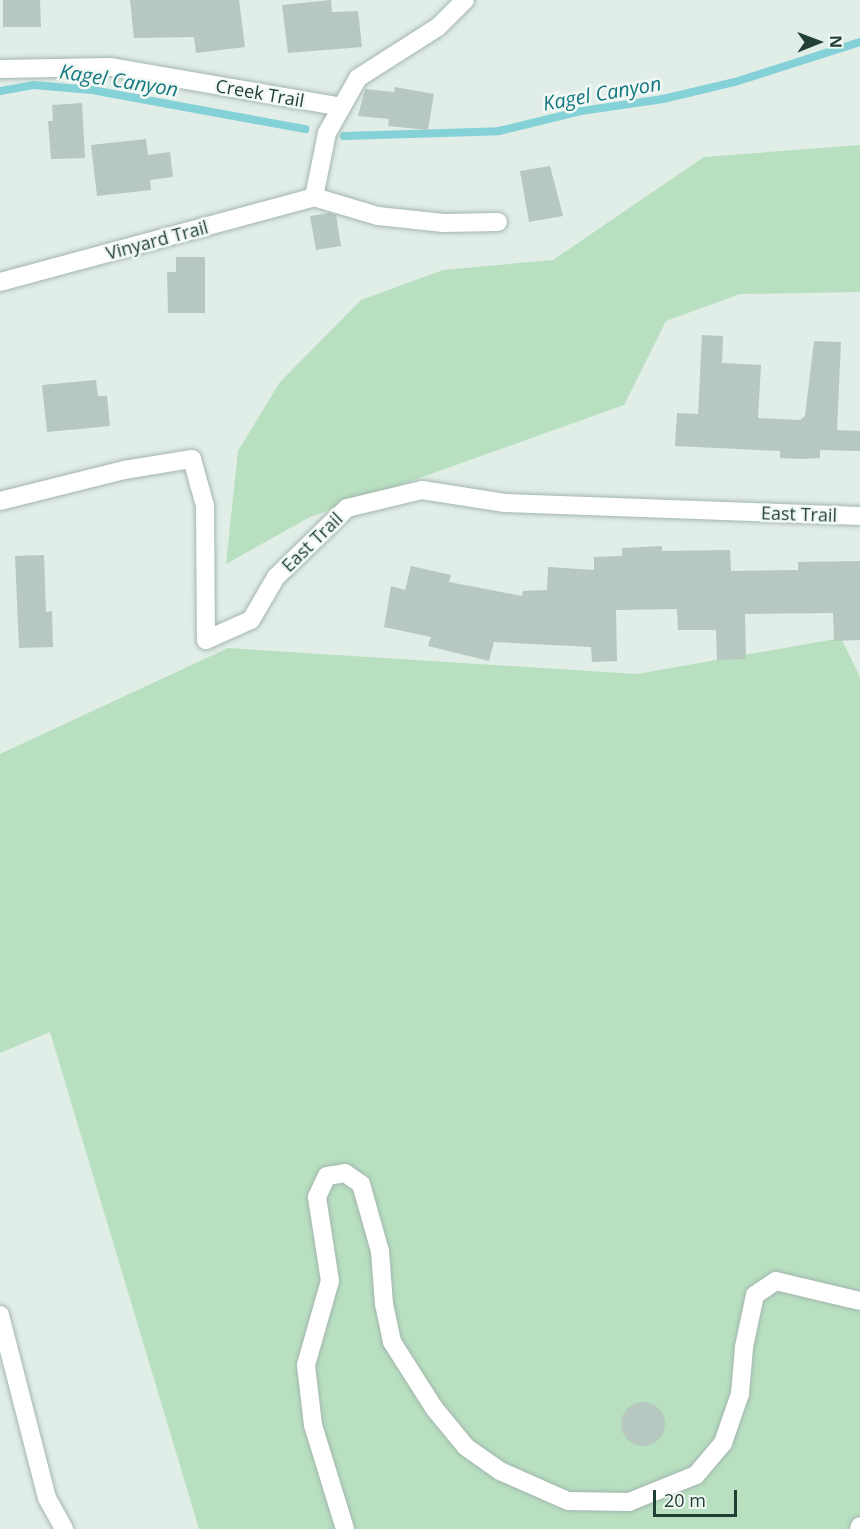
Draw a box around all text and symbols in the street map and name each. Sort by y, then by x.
north arrow [788,12,848,72]
text: N [825,35,847,48]
water label: Kagel Canyon [58,59,180,101]
water label: Kagel Canyon [541,71,663,115]
street label: Creek Trail [214,75,306,111]
street label: Vinyard Trail [104,216,210,264]
street label: East Trail [761,502,837,526]
street label: East Trail [277,508,347,576]
scale bar [656,1478,740,1516]
text: 20 m [664,1488,706,1512]

